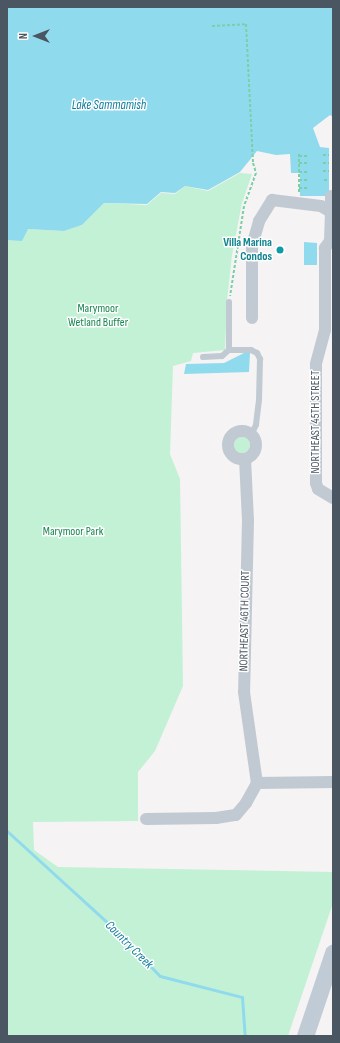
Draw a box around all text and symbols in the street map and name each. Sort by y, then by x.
north arrow [16,16,56,56]
text: N [17,33,30,39]
water label: Lake Sammamish [72,97,146,113]
place label: Villa Marina Condos [223,236,272,264]
marker: Villa Marina Condos [275,245,285,255]
park label: Marymoor Wetland Buffer [68,302,128,330]
street label: NORTHEAST 45TH STREET [309,370,323,474]
park label: Marymoor Park [43,525,103,539]
street label: NORTHEAST 46TH COURT [237,570,253,672]
water label: Country Creek [102,918,156,972]

